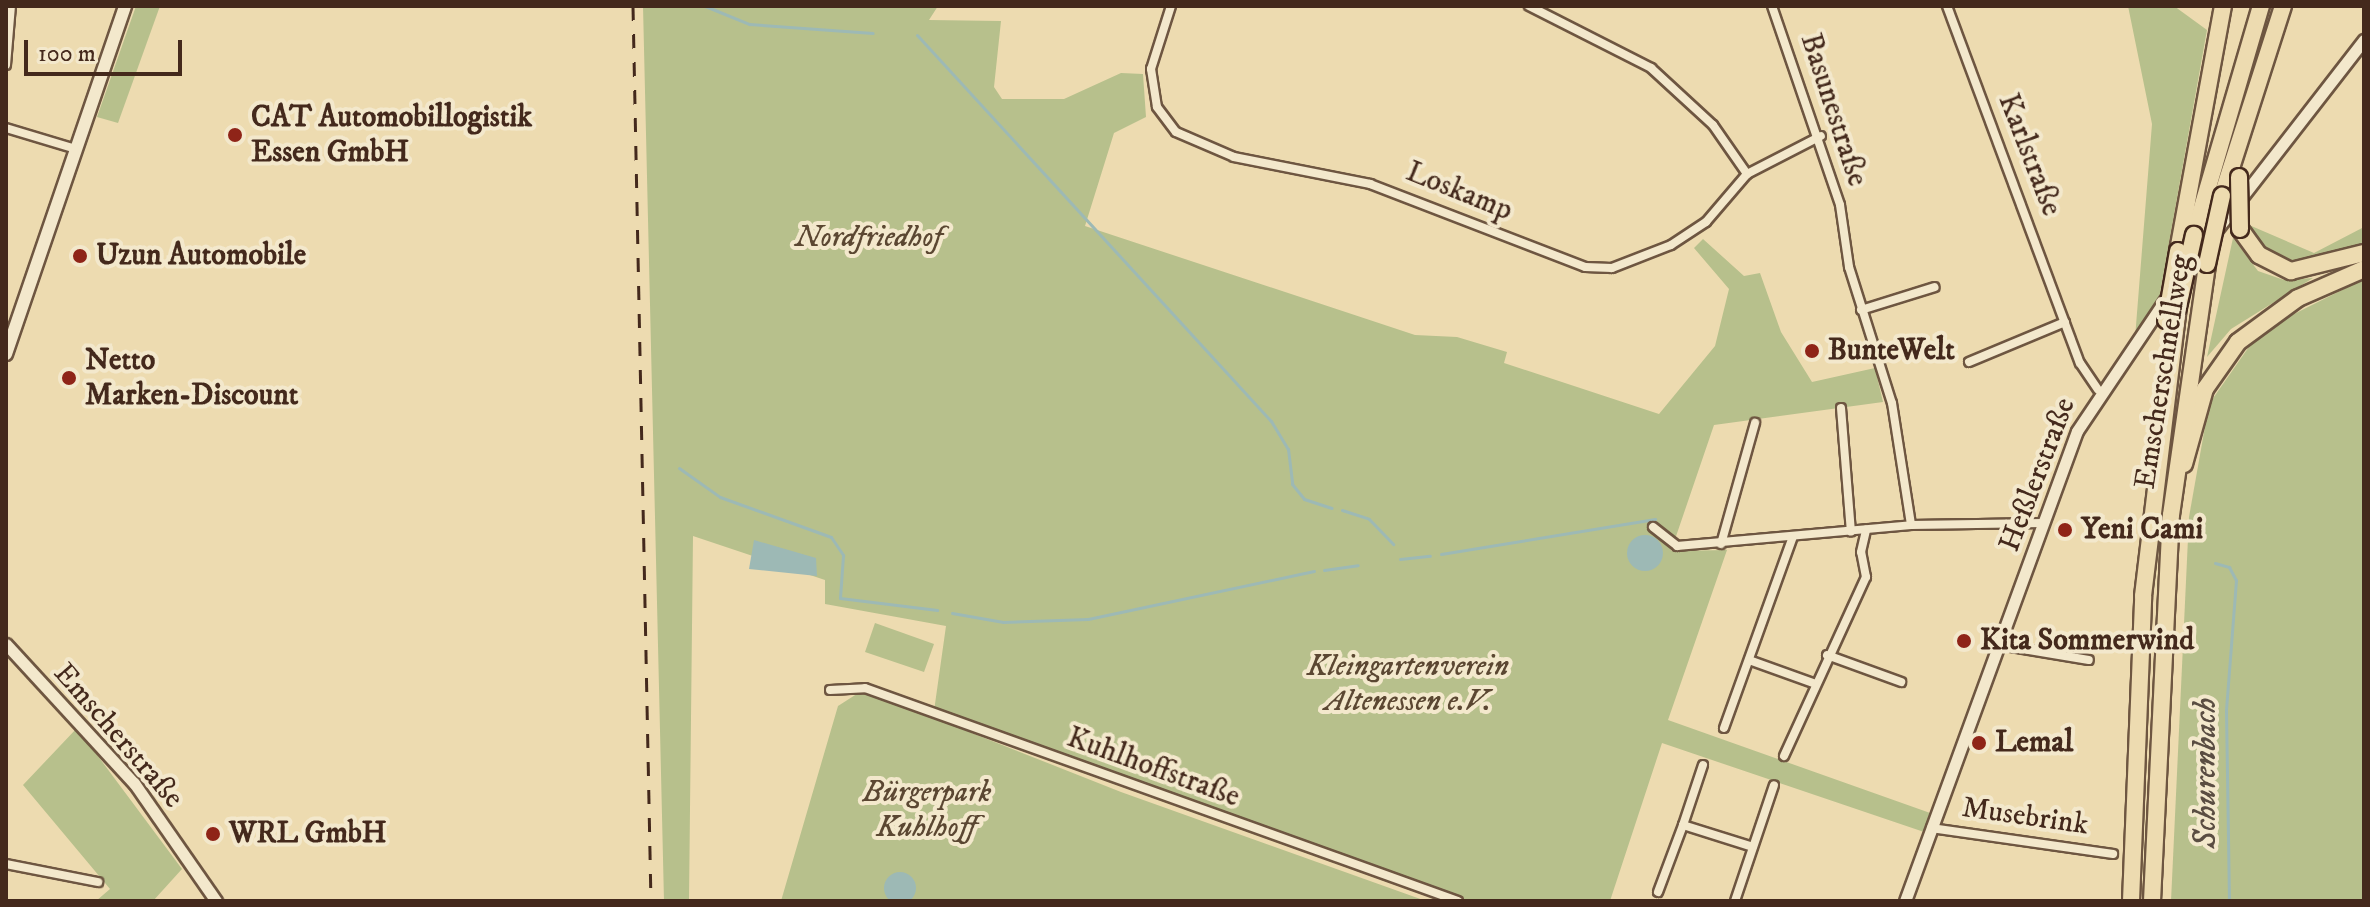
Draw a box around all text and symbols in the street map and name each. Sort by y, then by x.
scale bar [28,24,186,74]
street label: Basunestraße [1791,29,1875,191]
text: 100 m [38,39,96,69]
street label: Karlstraße [1989,89,2069,221]
place label: CAT Automobillogistik Essen GmbH [251,100,532,170]
marker: CAT Automobillogistik Essen GmbH [226,126,244,144]
street label: Loskamp [1401,154,1517,230]
park label: Nordfriedhof [795,220,943,256]
place label: Uzun Automobile [96,238,306,274]
marker: Uzun Automobile [71,247,89,265]
street label: Emscherschnellweg [2128,252,2200,492]
place label: BunteWelt [1828,333,1955,369]
marker: BunteWelt [1803,342,1821,360]
place label: Netto Marken-Discount [85,343,298,414]
marker: Netto Marken-Discount [60,369,78,387]
street label: Heßlerstraße [1992,393,2084,557]
place label: Yeni Cami [2081,512,2203,548]
marker: Yeni Cami [2056,521,2074,539]
place label: Kita Sommerwind [1980,623,2194,659]
marker: Kita Sommerwind [1955,632,1973,650]
park label: Kleingartenverein Altenessen e.V. [1307,649,1509,720]
street label: Emscherstraße [45,656,191,816]
water label: Schurenbach [2187,697,2225,849]
street label: Kuhlhoffstraße [1062,720,1244,816]
place label: Lemal [1995,725,2073,761]
marker: Lemal [1970,734,1988,752]
park label: Bürgerpark Kuhlhoff [863,775,991,846]
street label: Musebrink [1959,790,2091,844]
place label: WRL GmbH [229,816,387,852]
marker: WRL GmbH [204,825,222,843]

